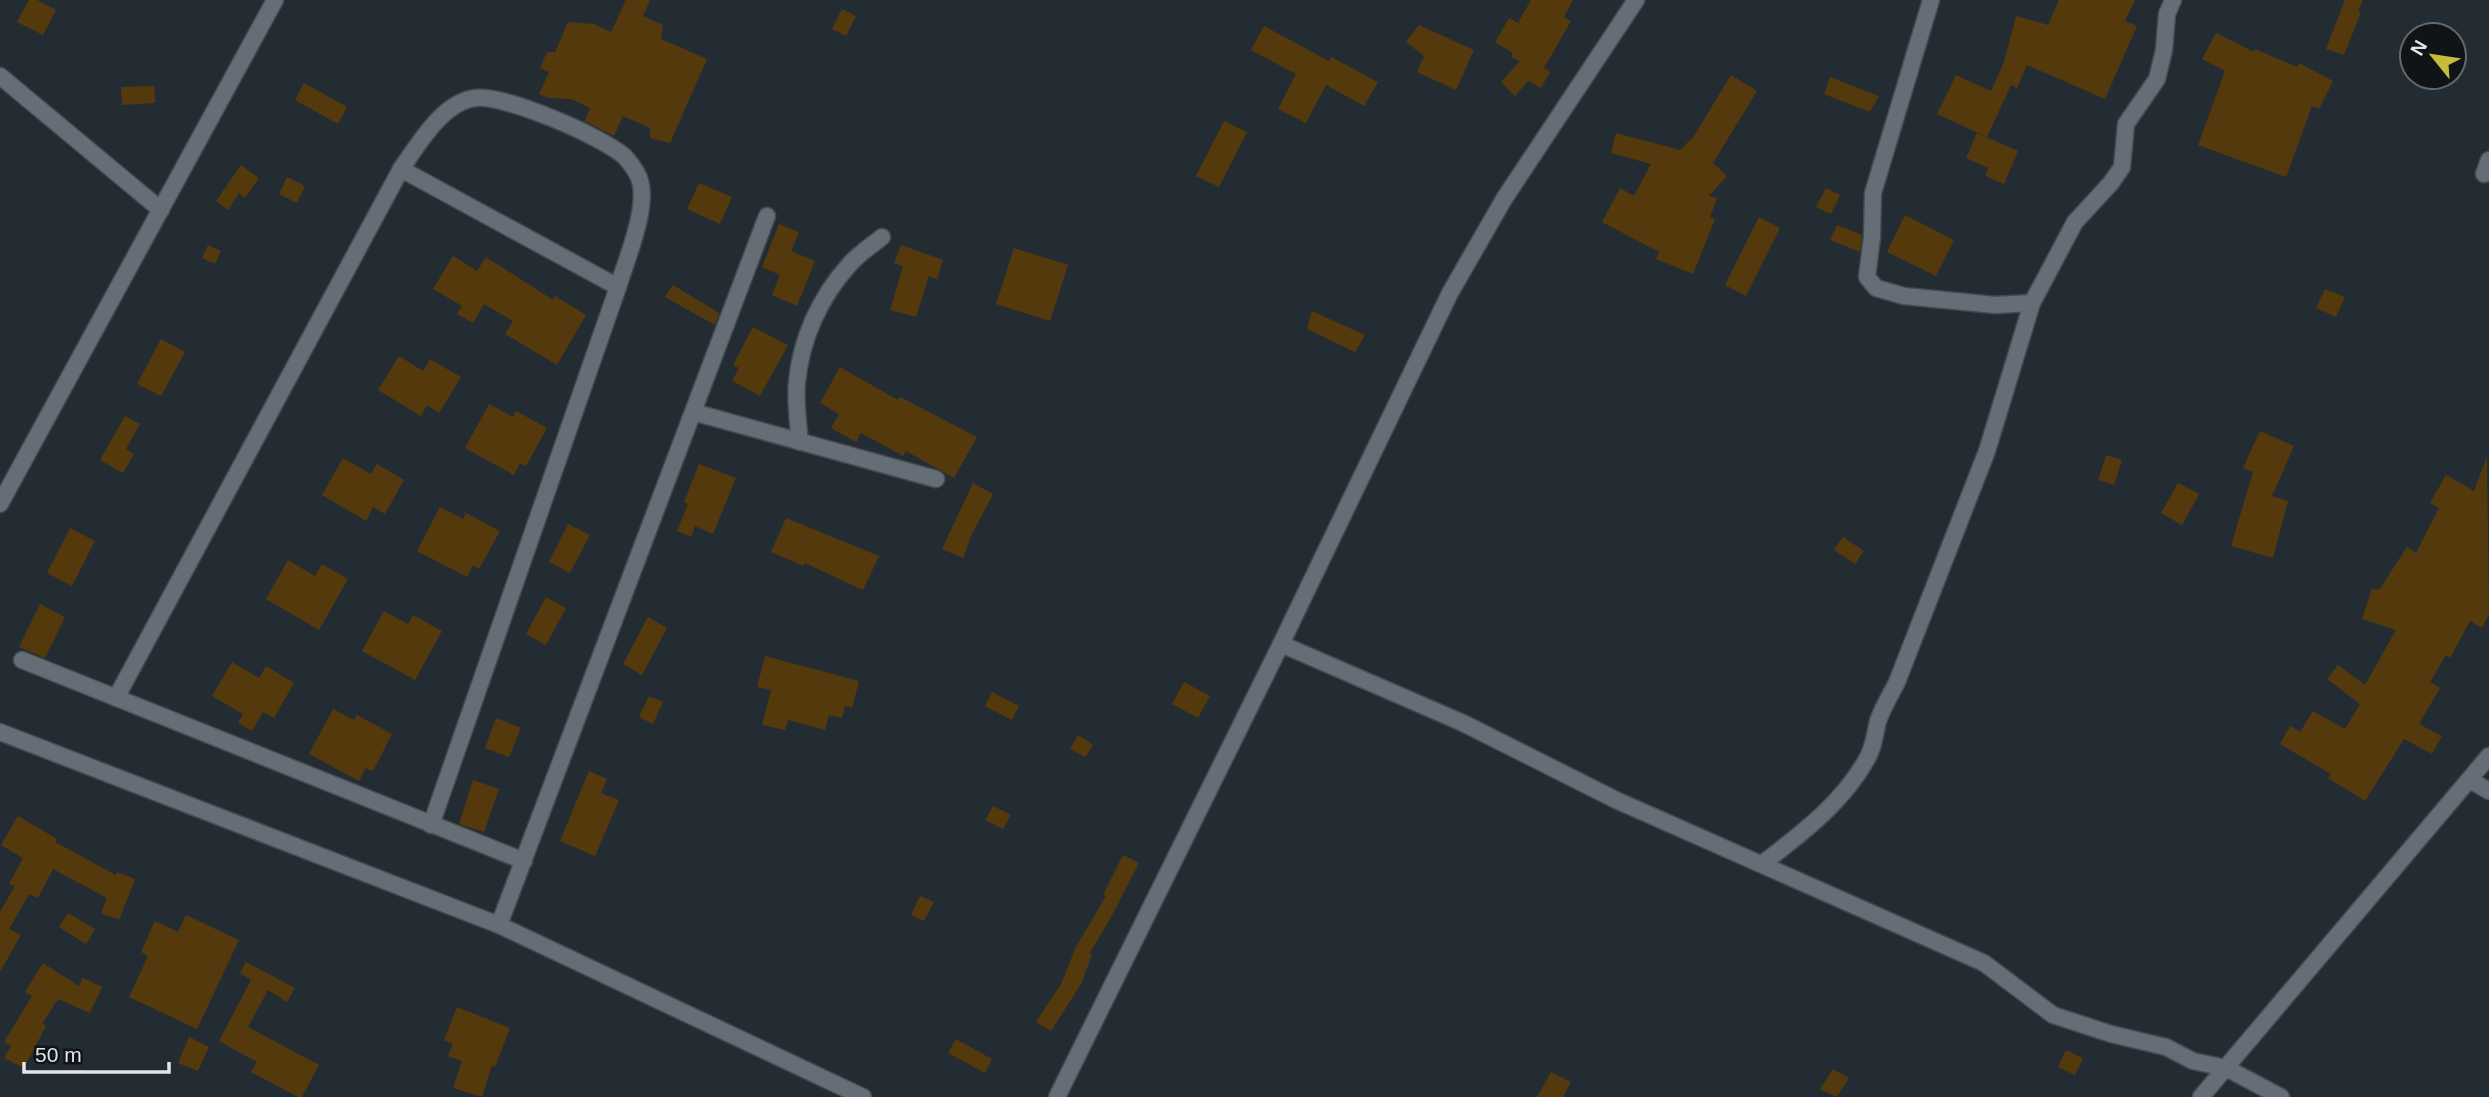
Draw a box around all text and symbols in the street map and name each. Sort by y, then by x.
north arrow [2398,21,2468,91]
text: N [2406,37,2431,59]
scale bar [24,1030,170,1074]
text: 50 m [35,1043,82,1066]

